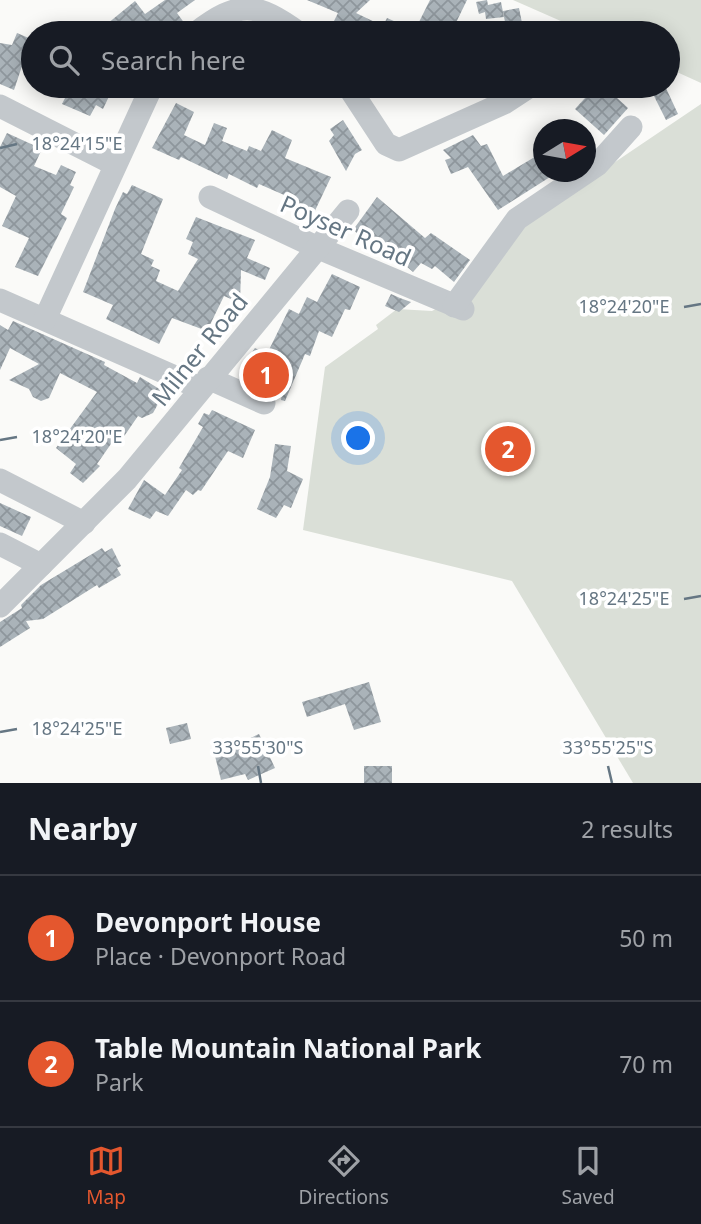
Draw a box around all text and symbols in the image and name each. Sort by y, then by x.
search box [21,21,680,98]
icon: search [45,41,83,79]
text: Search here [101,42,246,78]
north arrow [533,119,596,182]
text: 18°24'15"E [32,131,122,155]
street label: Poyser Road [275,187,417,273]
street label: Milner Road [143,286,255,412]
text: 18°24'20"E [579,294,669,318]
pin: 1 [243,349,289,401]
your location [341,421,375,455]
pin: 2 [485,423,531,475]
text: 18°24'20"E [32,424,122,448]
text: 18°24'25"E [579,586,669,610]
text: 18°24'25"E [32,716,122,740]
text: 33°55'30"S [213,735,303,759]
text: 33°55'25"S [563,735,653,759]
text: Nearby [28,808,137,849]
text: 2 results [581,813,673,845]
text: Devonport House [95,904,321,940]
text: 1 [44,922,58,954]
text: 50 m [619,922,673,954]
text: Place · Devonport Road [95,940,346,972]
text: Table Mountain National Park [95,1030,481,1066]
text: 2 [44,1048,58,1080]
text: 70 m [619,1048,673,1080]
text: Park [95,1066,144,1098]
tab: Map [86,1142,126,1210]
tab: Directions [299,1142,389,1210]
tab: Saved [561,1142,615,1210]

